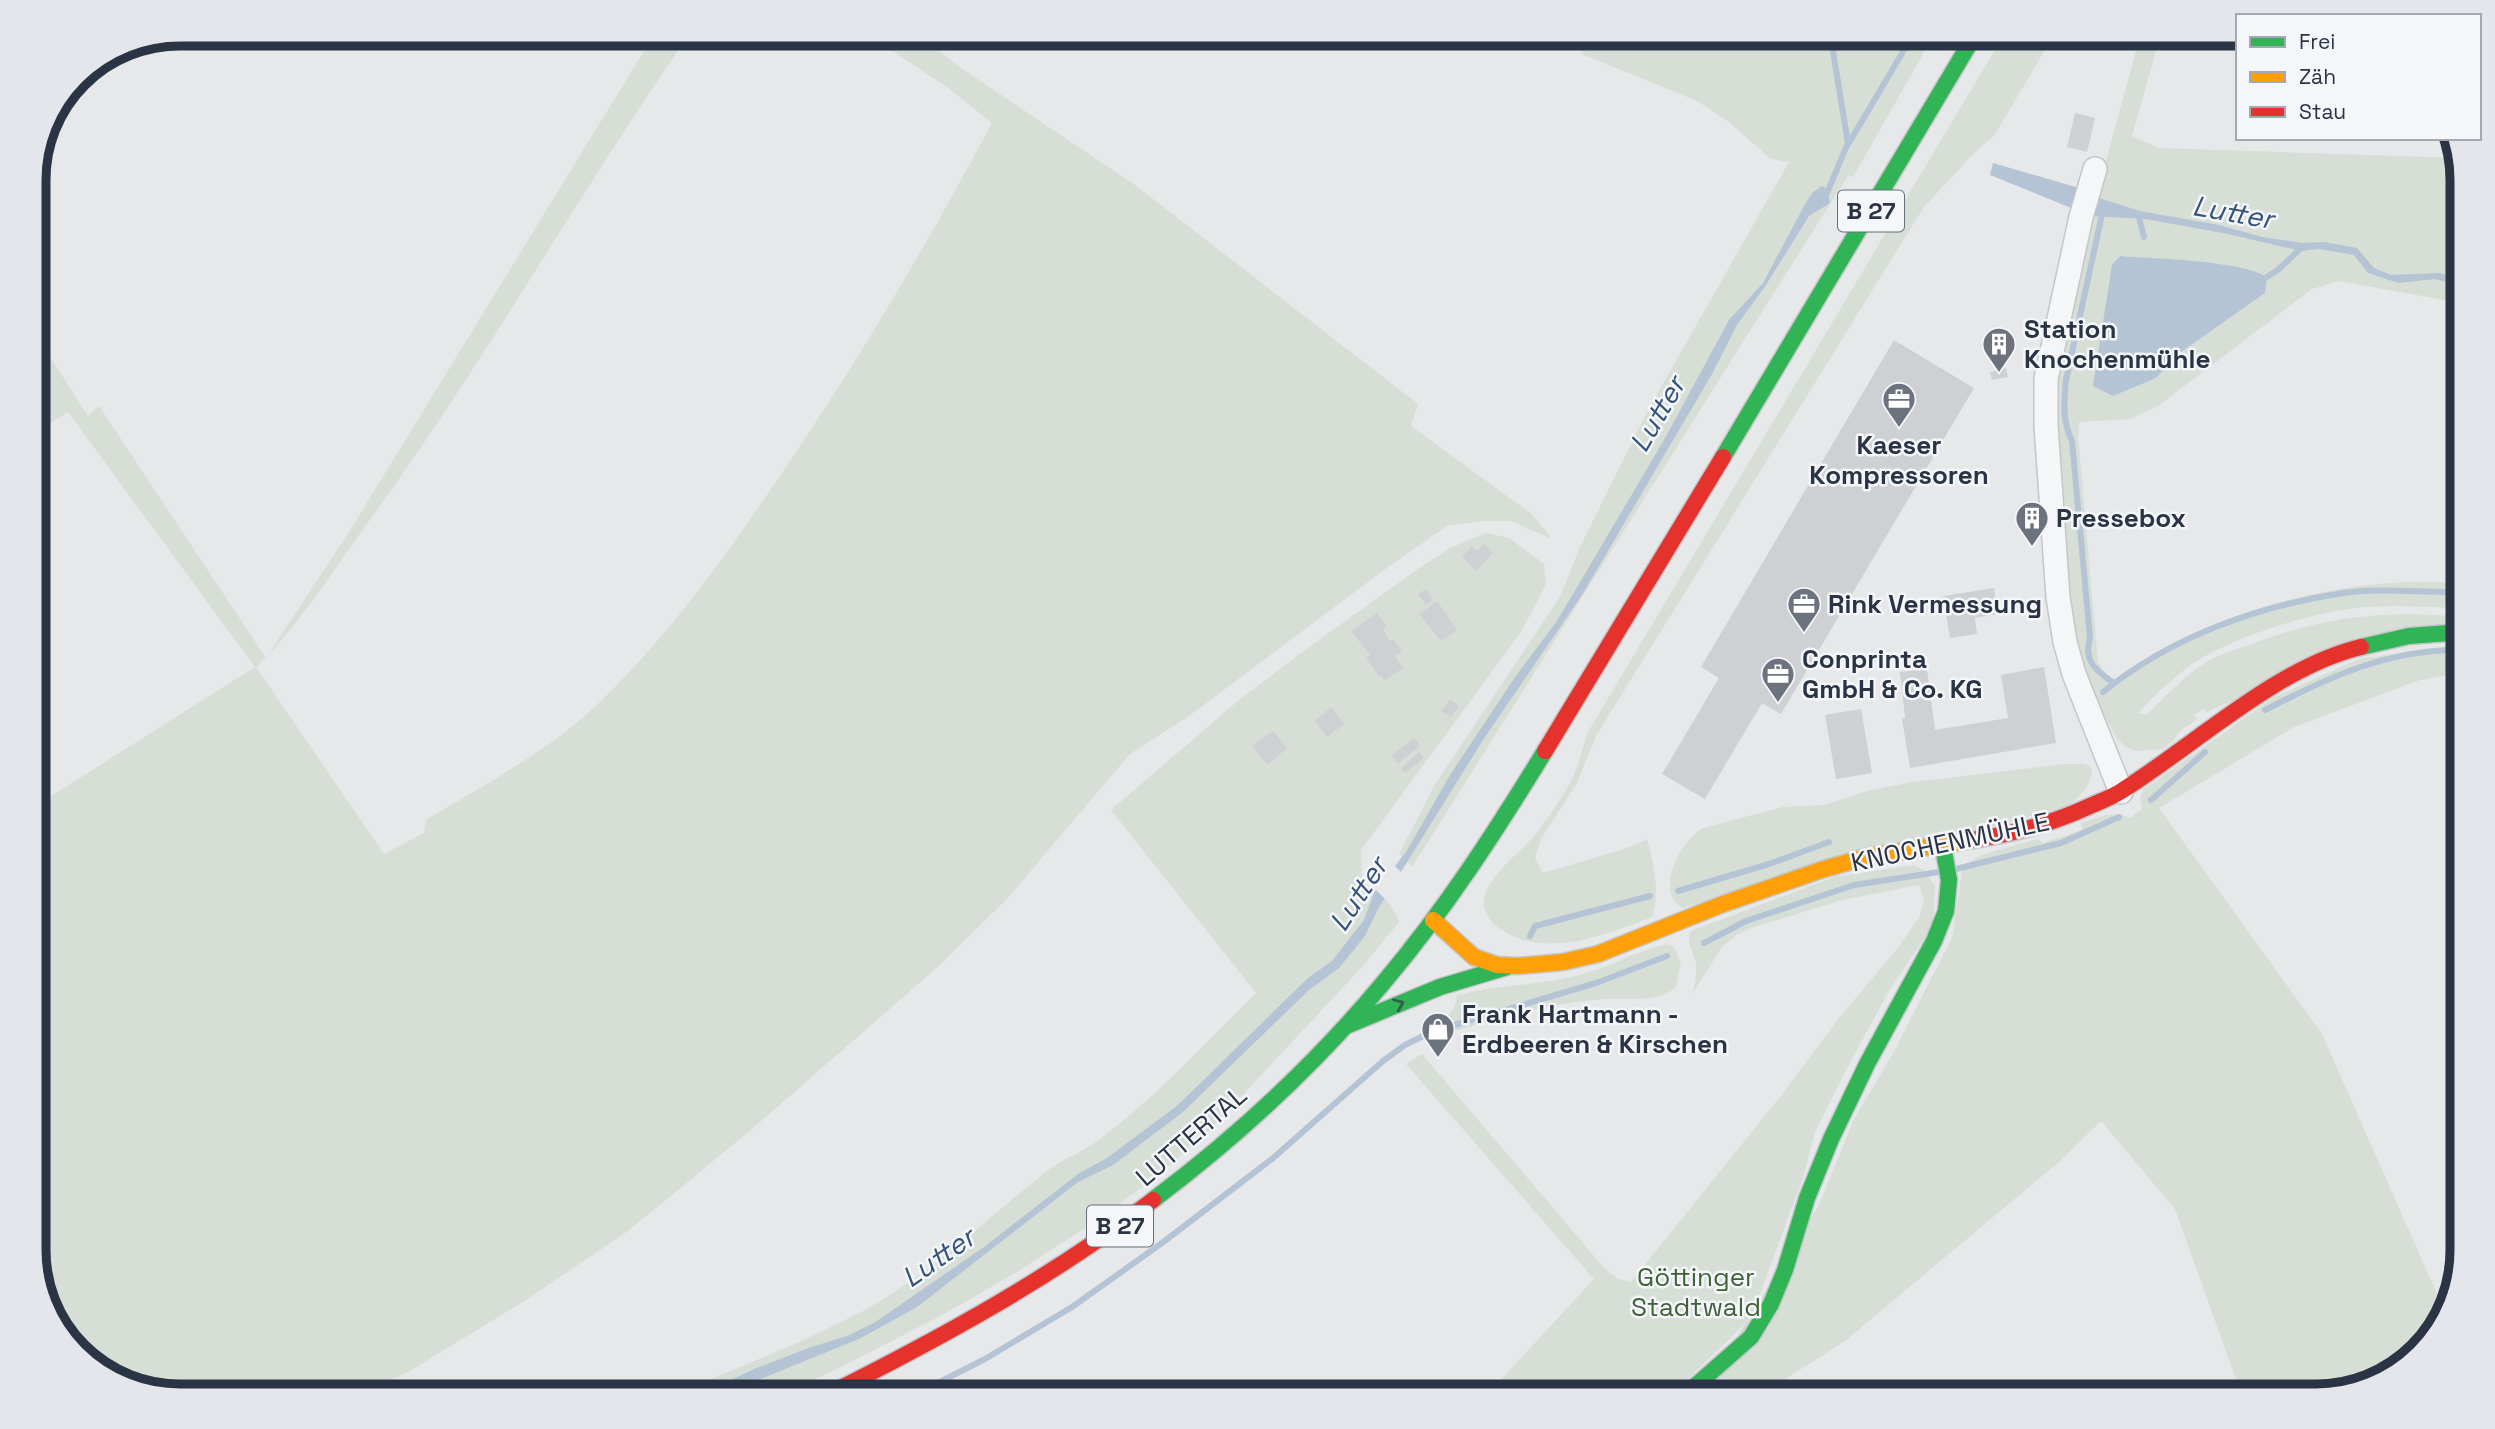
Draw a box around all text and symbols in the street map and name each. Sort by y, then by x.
legend [2236,14,2481,140]
text: Frei [2299,28,2335,55]
text: Zäh [2299,63,2336,90]
text: Stau [2299,98,2346,125]
water label: Lutter [2190,187,2280,237]
road number: B 27 [1838,190,1904,232]
place label: Station Knochenmühle [2024,312,2210,376]
building icon: Station Knochenmühle [1980,325,2018,374]
water label: Lutter [1621,367,1695,458]
office icon: Kaeser Kompressoren [1880,380,1918,429]
place label: Kaeser Kompressoren [1809,428,1989,492]
building icon: Pressebox [2013,499,2051,548]
place label: Pressebox [2056,501,2186,535]
office icon: Rink Vermessung [1785,585,1823,634]
place label: Rink Vermessung [1828,587,2042,621]
place label: Conprinta GmbH & Co. KG [1802,642,1982,706]
office icon: Conprinta GmbH & Co. KG [1759,655,1797,704]
street label: KNOCHENMÜHLE [1848,804,2052,880]
water label: Lutter [1321,847,1397,938]
place label: Frank Hartmann - Erdbeeren & Kirschen [1462,997,1728,1061]
one-way arrow [1392,999,1404,1013]
shop icon: Frank Hartmann - Erdbeeren & Kirschen [1419,1010,1457,1059]
street label: LUTTERTAL [1128,1078,1254,1194]
road number: B 27 [1087,1206,1153,1246]
water label: Lutter [894,1217,984,1295]
park label: Göttinger Stadtwald [1631,1260,1761,1324]

